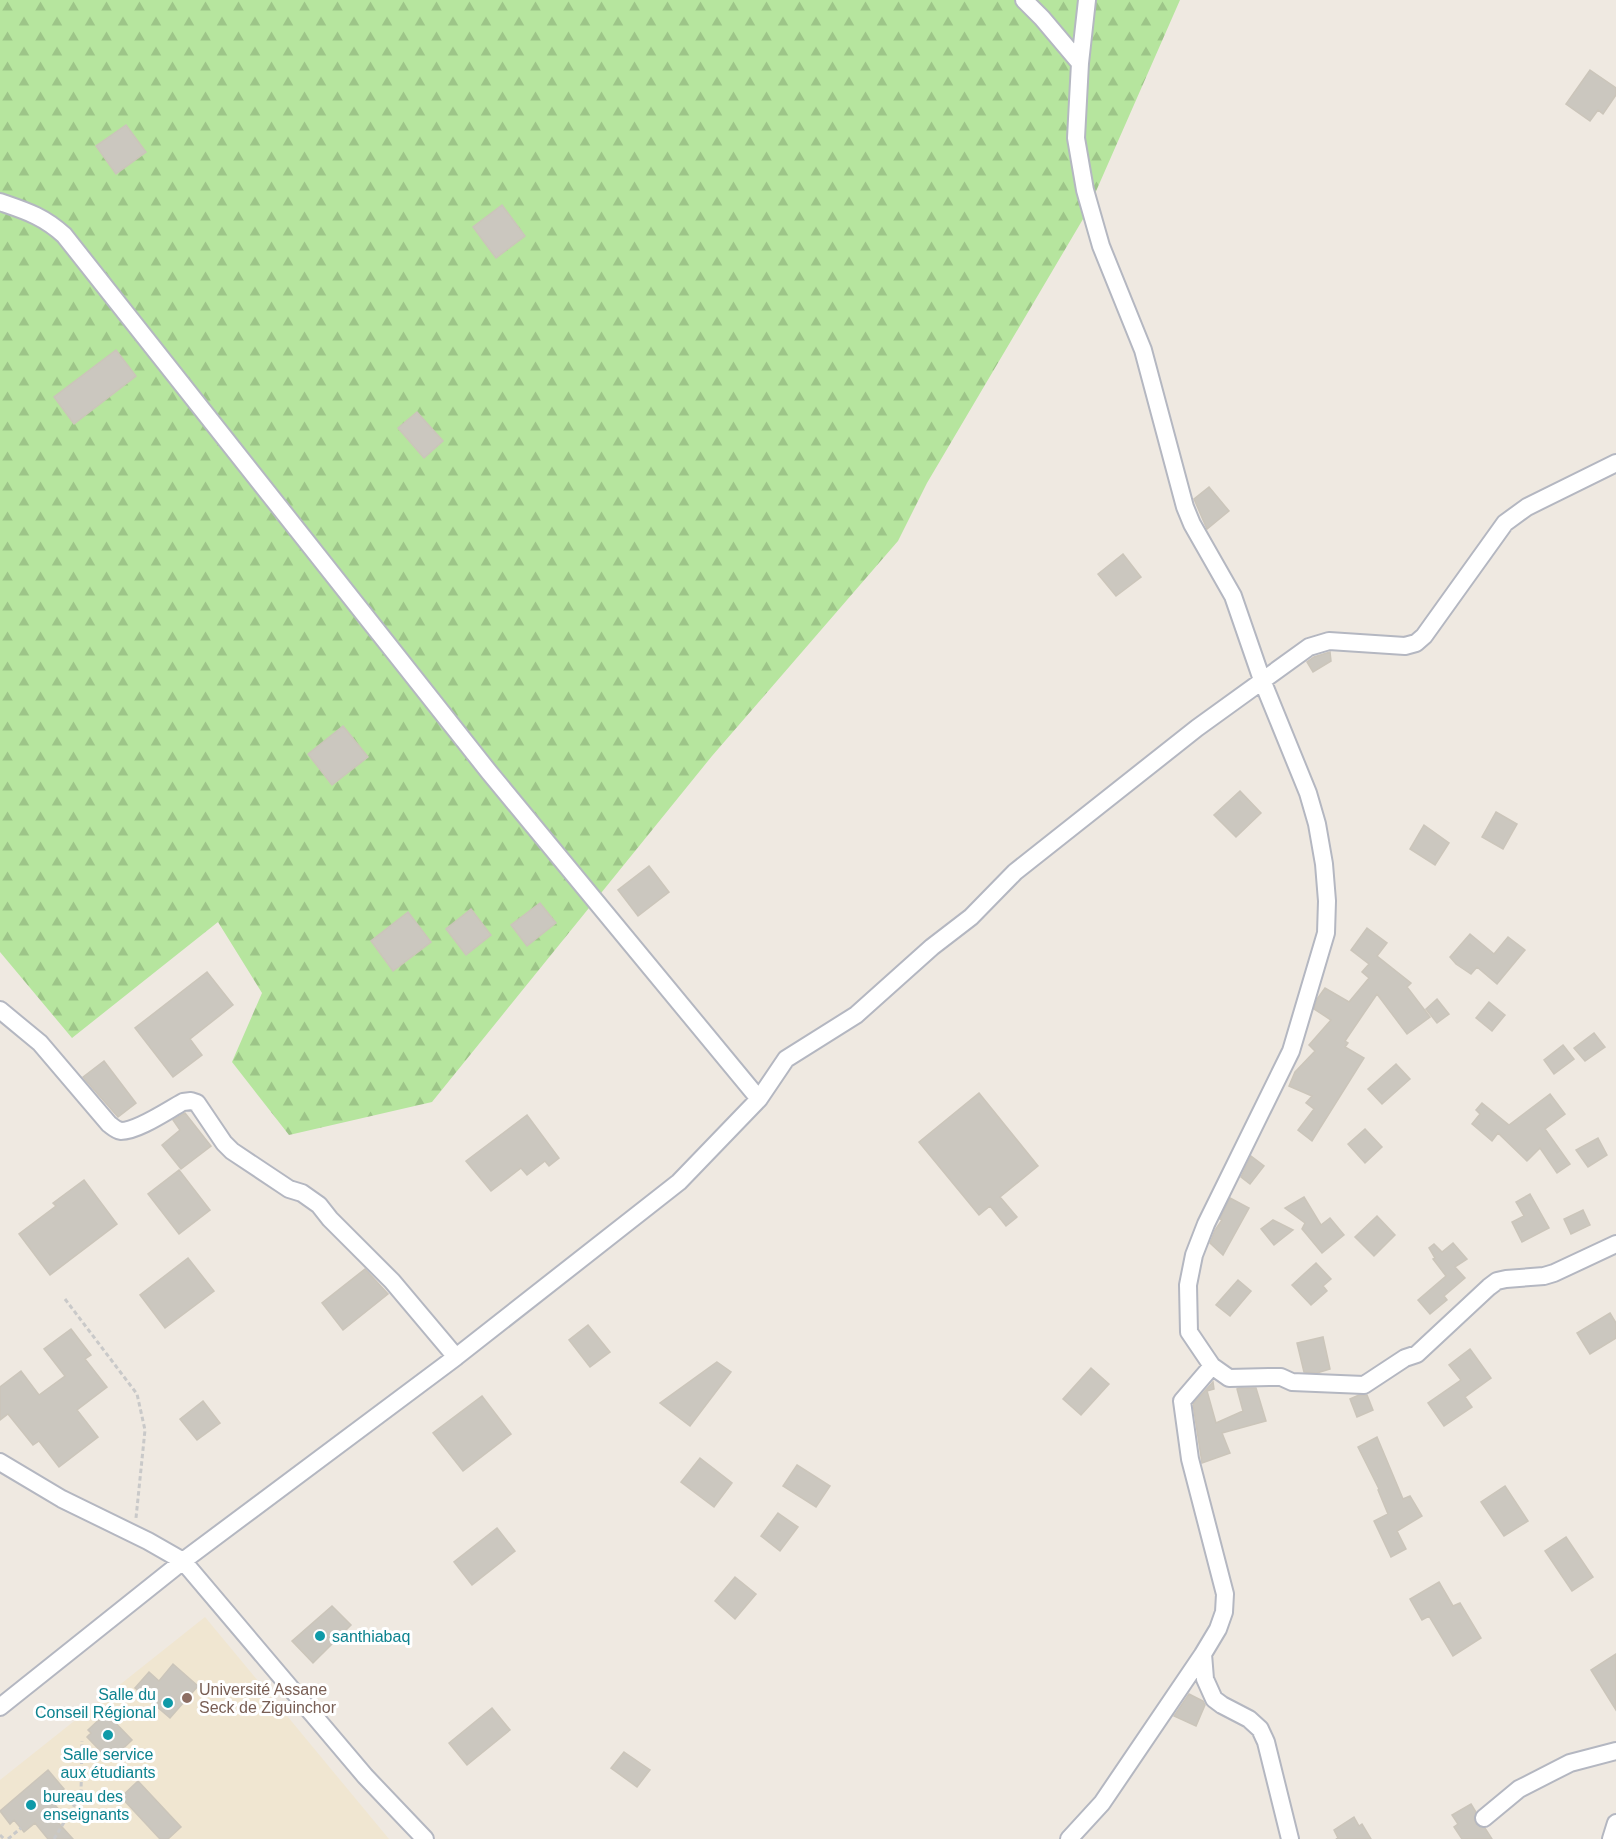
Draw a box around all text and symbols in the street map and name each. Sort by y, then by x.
place label: santhiabaq [332,1628,410,1645]
marker: santhiabaq [313,1629,327,1643]
place label: Université Assane Seck de Ziguinchor [199,1681,337,1716]
place label: Salle du Conseil Régional [35,1686,156,1721]
marker: Université Assane Seck de Ziguinchor [180,1691,194,1705]
marker: Salle du Conseil Régional [161,1696,175,1710]
marker: Salle service aux étudiants [101,1728,115,1742]
place label: Salle service aux étudiants [60,1746,156,1781]
place label: bureau des enseignants [43,1788,129,1823]
marker: bureau des enseignants [24,1798,38,1812]

